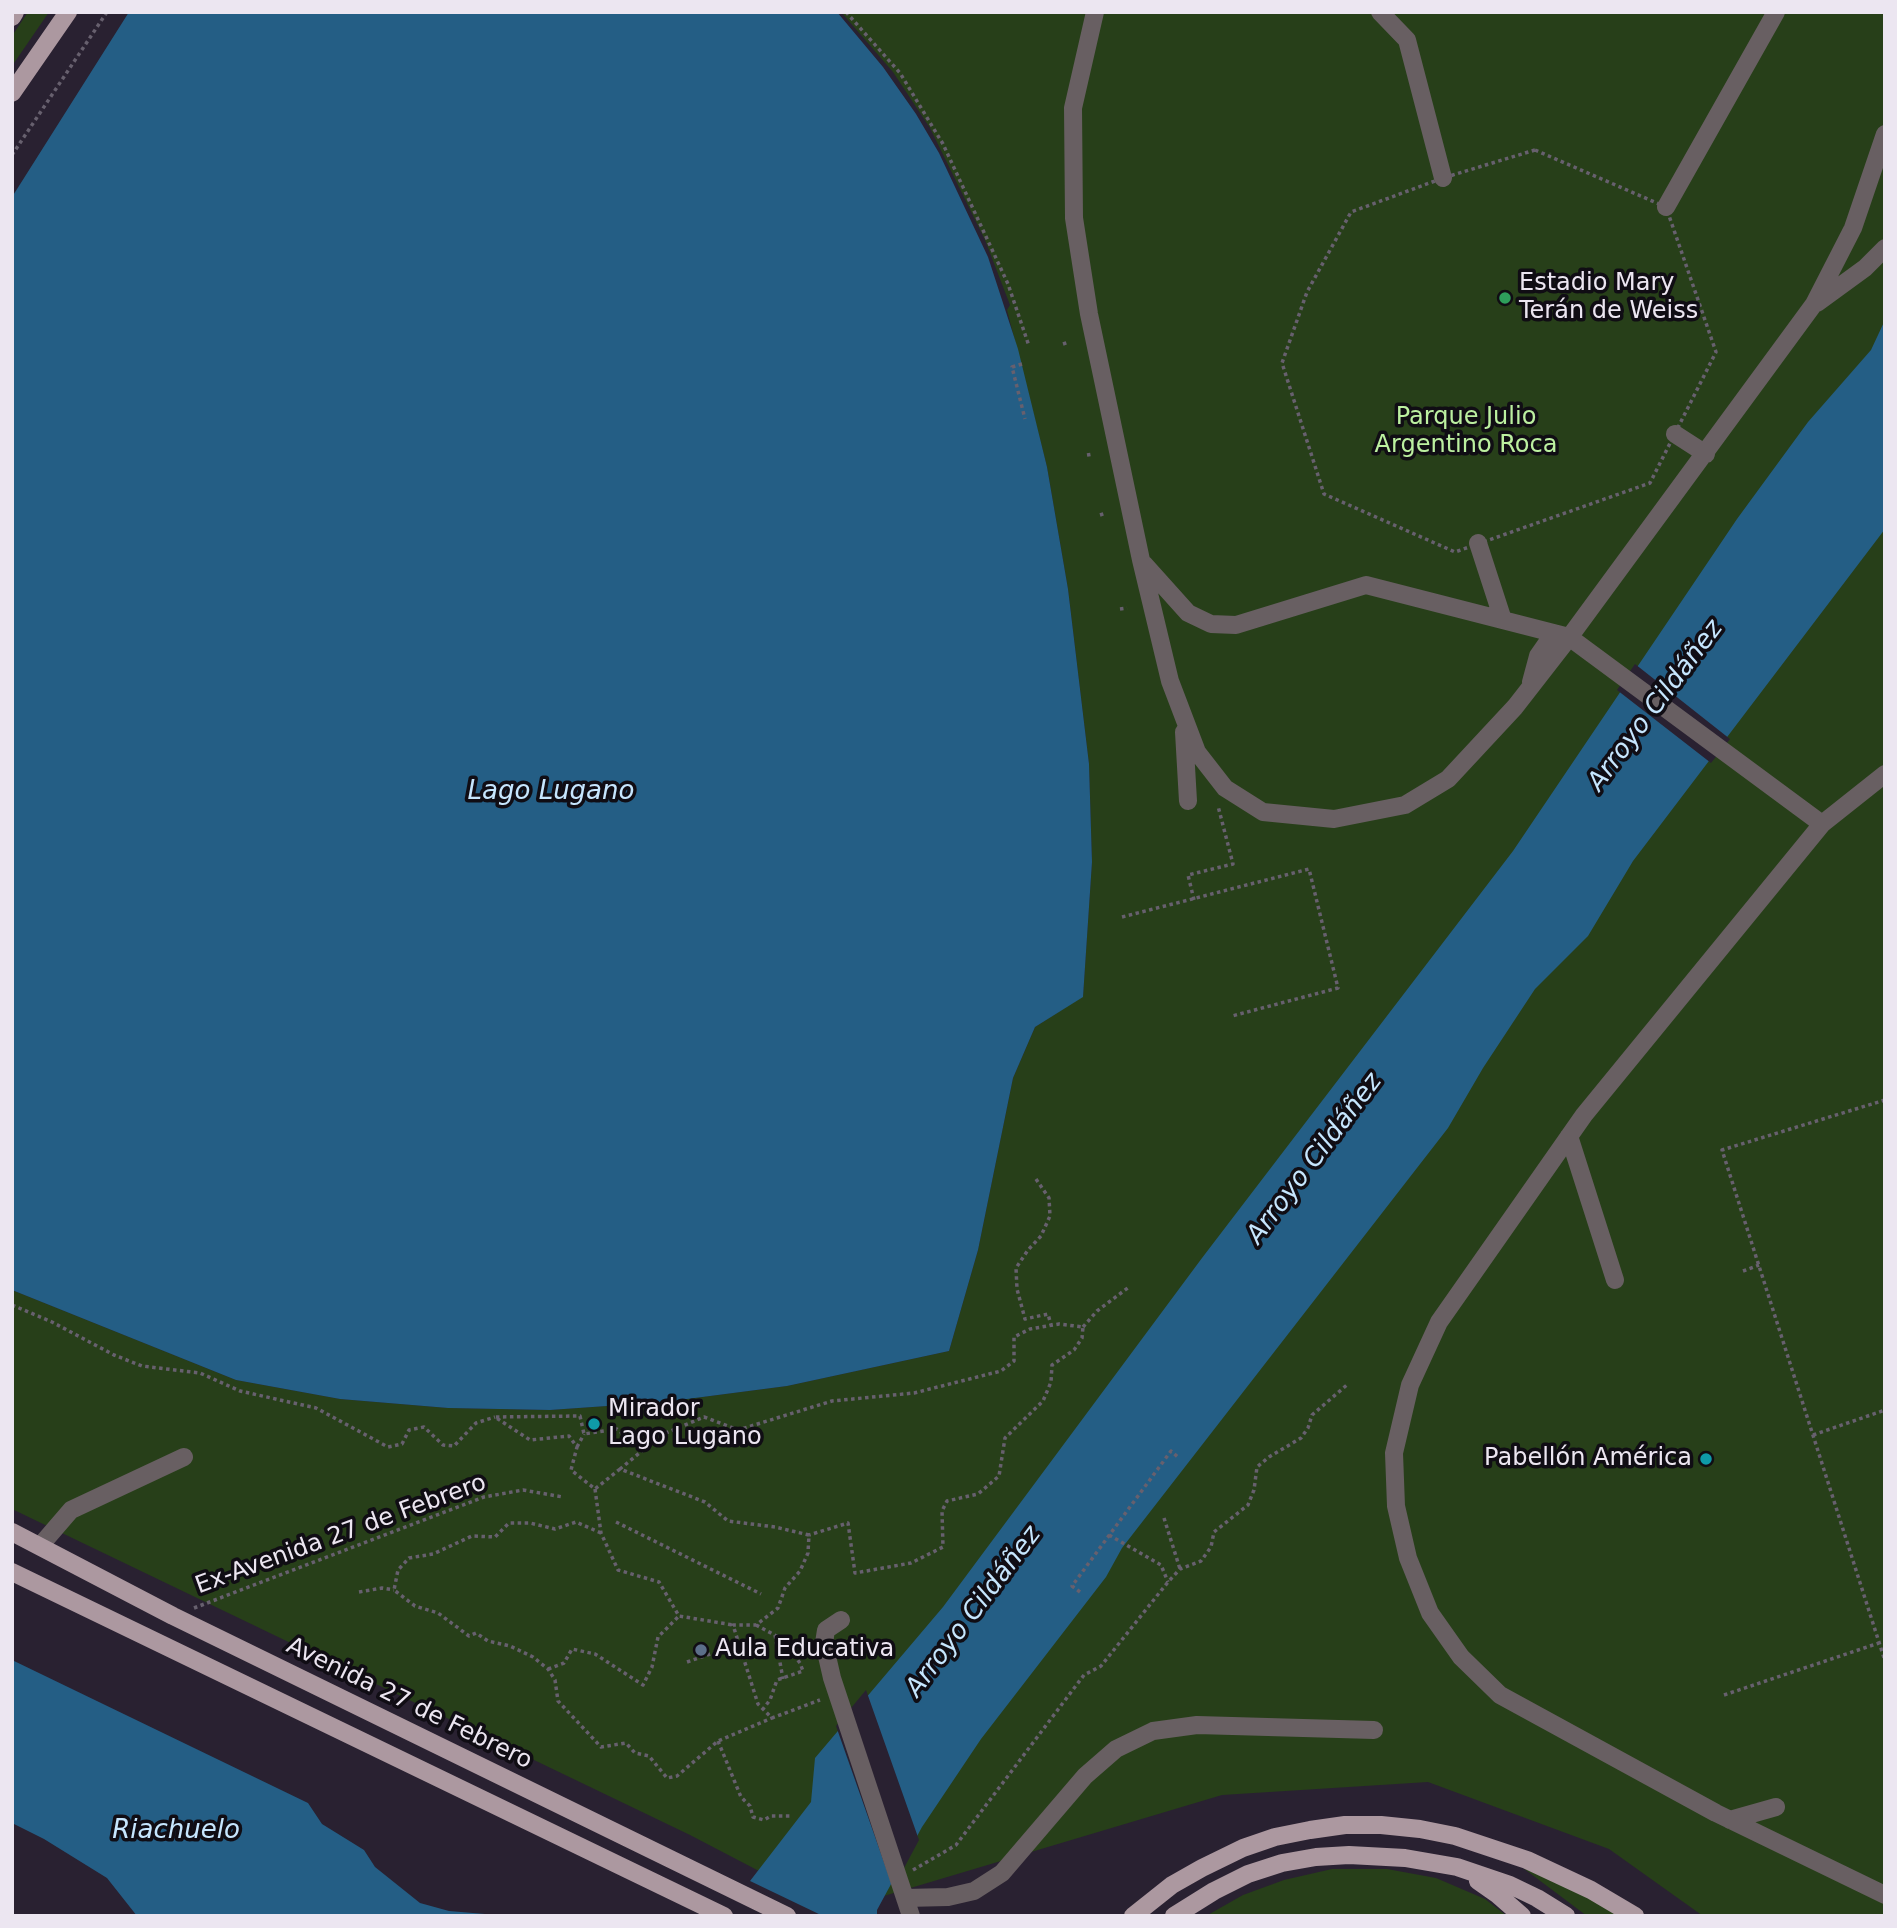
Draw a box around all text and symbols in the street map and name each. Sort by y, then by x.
place label: Estadio Mary Terán de Weiss [1519,270,1698,326]
marker: Estadio Mary Terán de Weiss [1497,290,1513,306]
park label: Parque Julio Argentino Roca [1375,404,1557,460]
water label: Arroyo Cildáñez [1582,614,1730,798]
water label: Lago Lugano [468,776,634,808]
water label: Arroyo Cildáñez [1241,1067,1389,1251]
place label: Mirador Lago Lugano [608,1396,762,1452]
marker: Mirador Lago Lugano [586,1416,602,1432]
place label: Pabellón América [1484,1445,1692,1473]
marker: Pabellón América [1698,1451,1714,1467]
street label: Ex-Avenida 27 de Febrero [192,1469,490,1601]
water label: Arroyo Cildáñez [900,1520,1048,1704]
street label: Avenida 27 de Febrero [281,1632,537,1776]
place label: Aula Educativa [715,1636,894,1664]
marker: Aula Educativa [693,1642,709,1658]
water label: Riachuelo [112,1815,240,1847]

